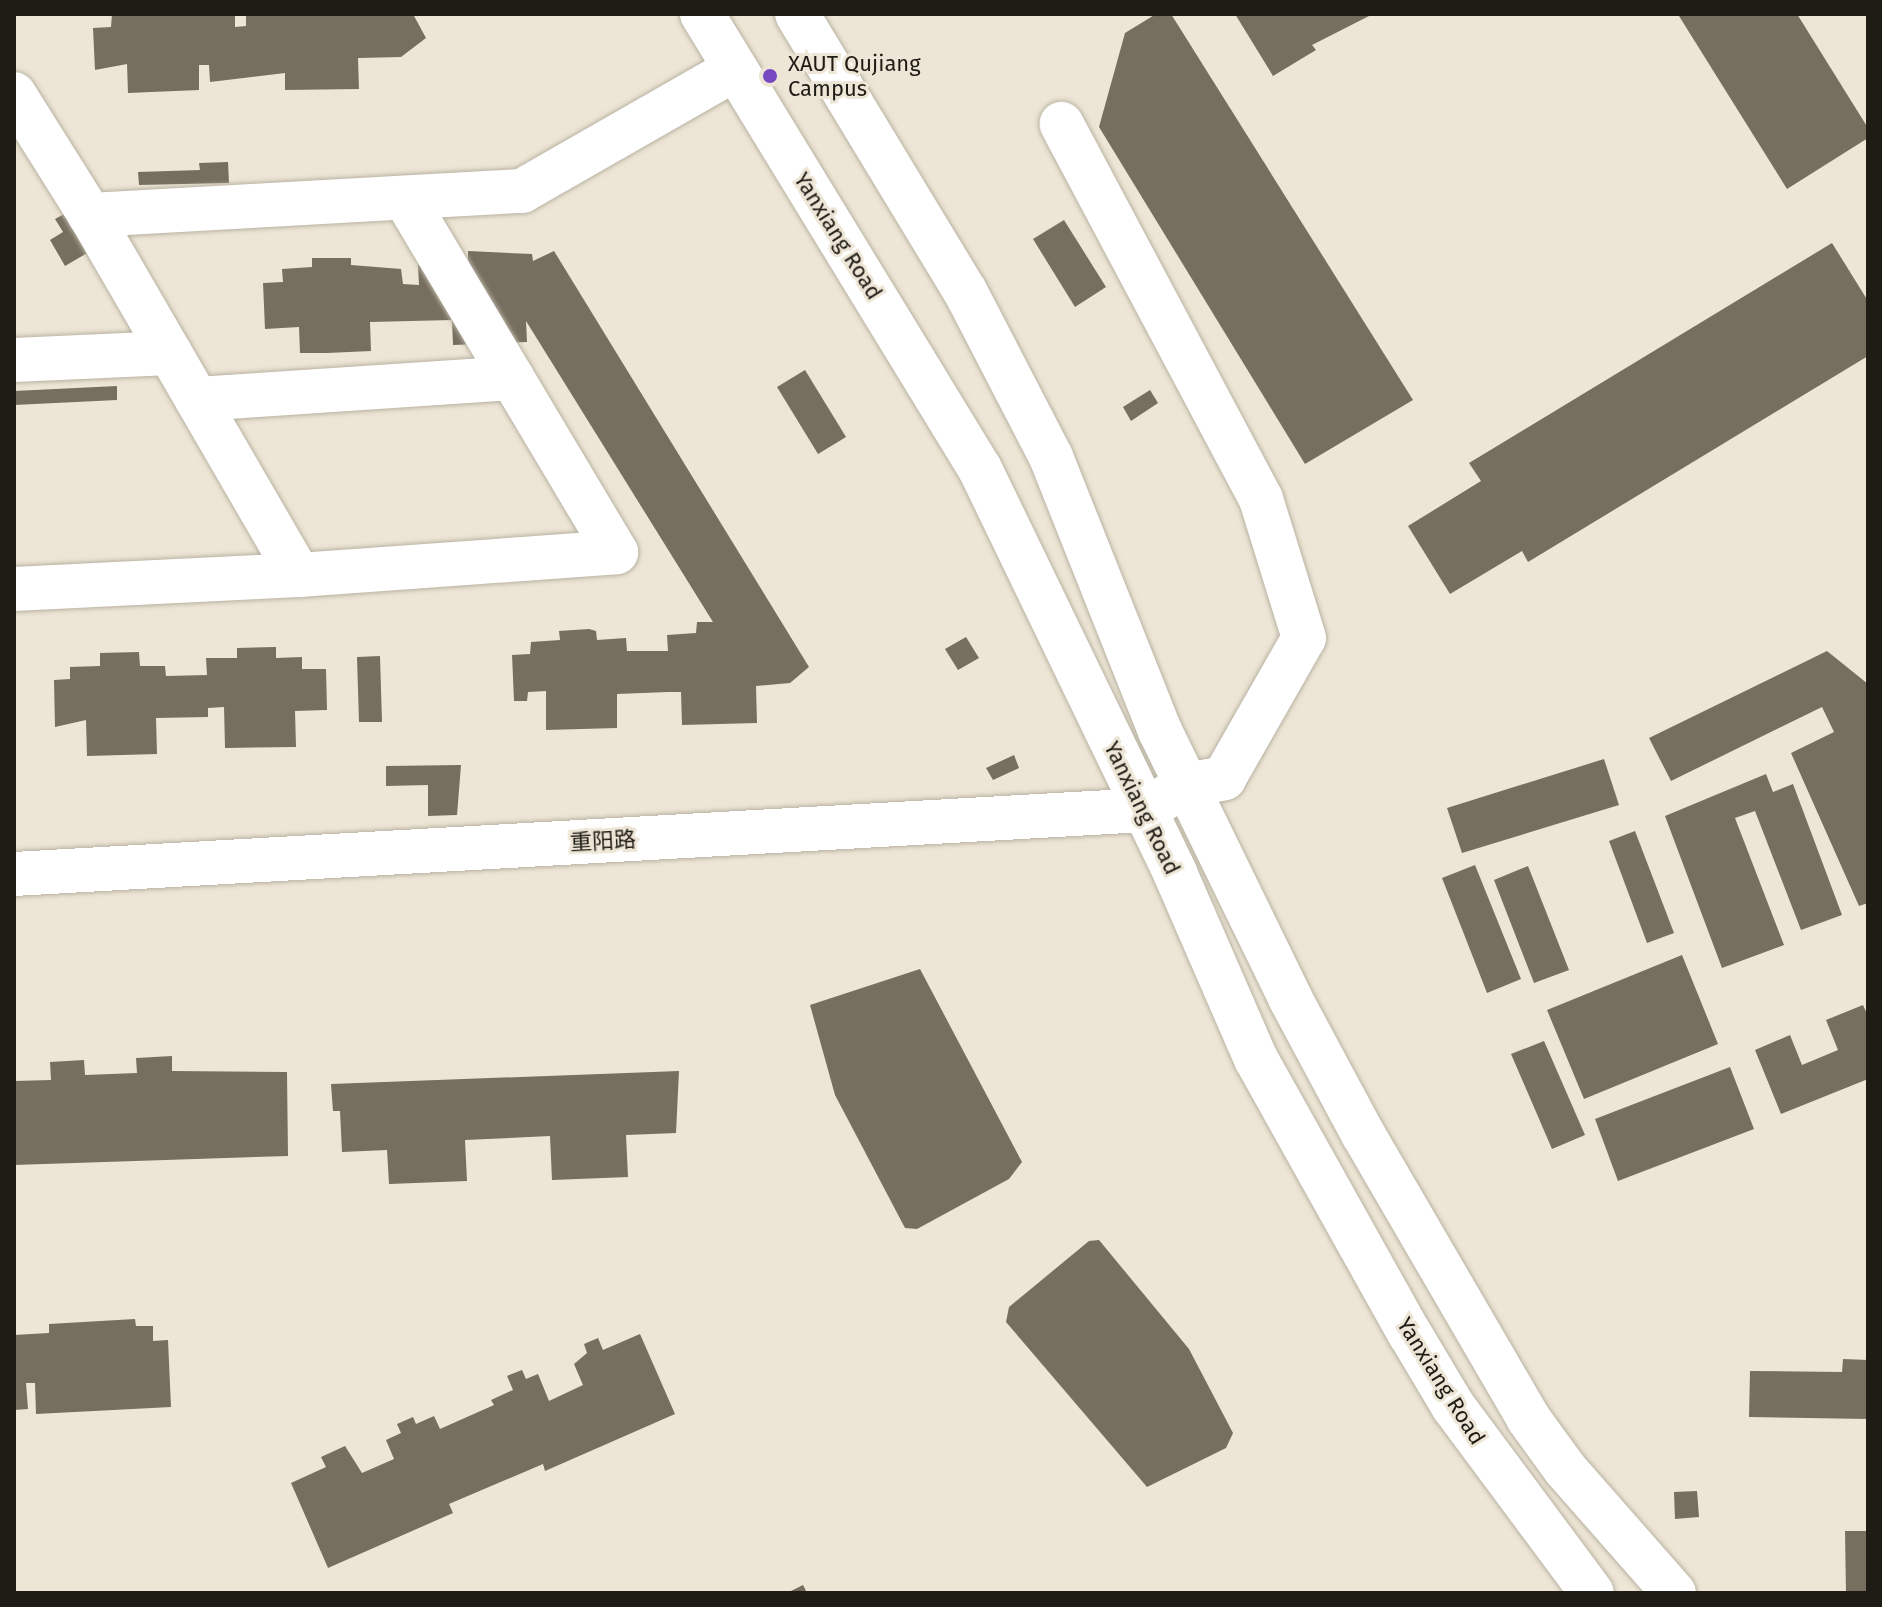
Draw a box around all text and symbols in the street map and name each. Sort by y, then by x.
place label: XAUT Qujiang Campus [788,50,921,102]
marker: XAUT Qujiang Campus [759,65,781,87]
street label: Yanxiang Road [788,168,888,304]
street label: Yanxiang Road [1098,737,1186,879]
street label: 重阳路 [569,826,637,856]
street label: Yanxiang Road [1391,1313,1491,1449]

